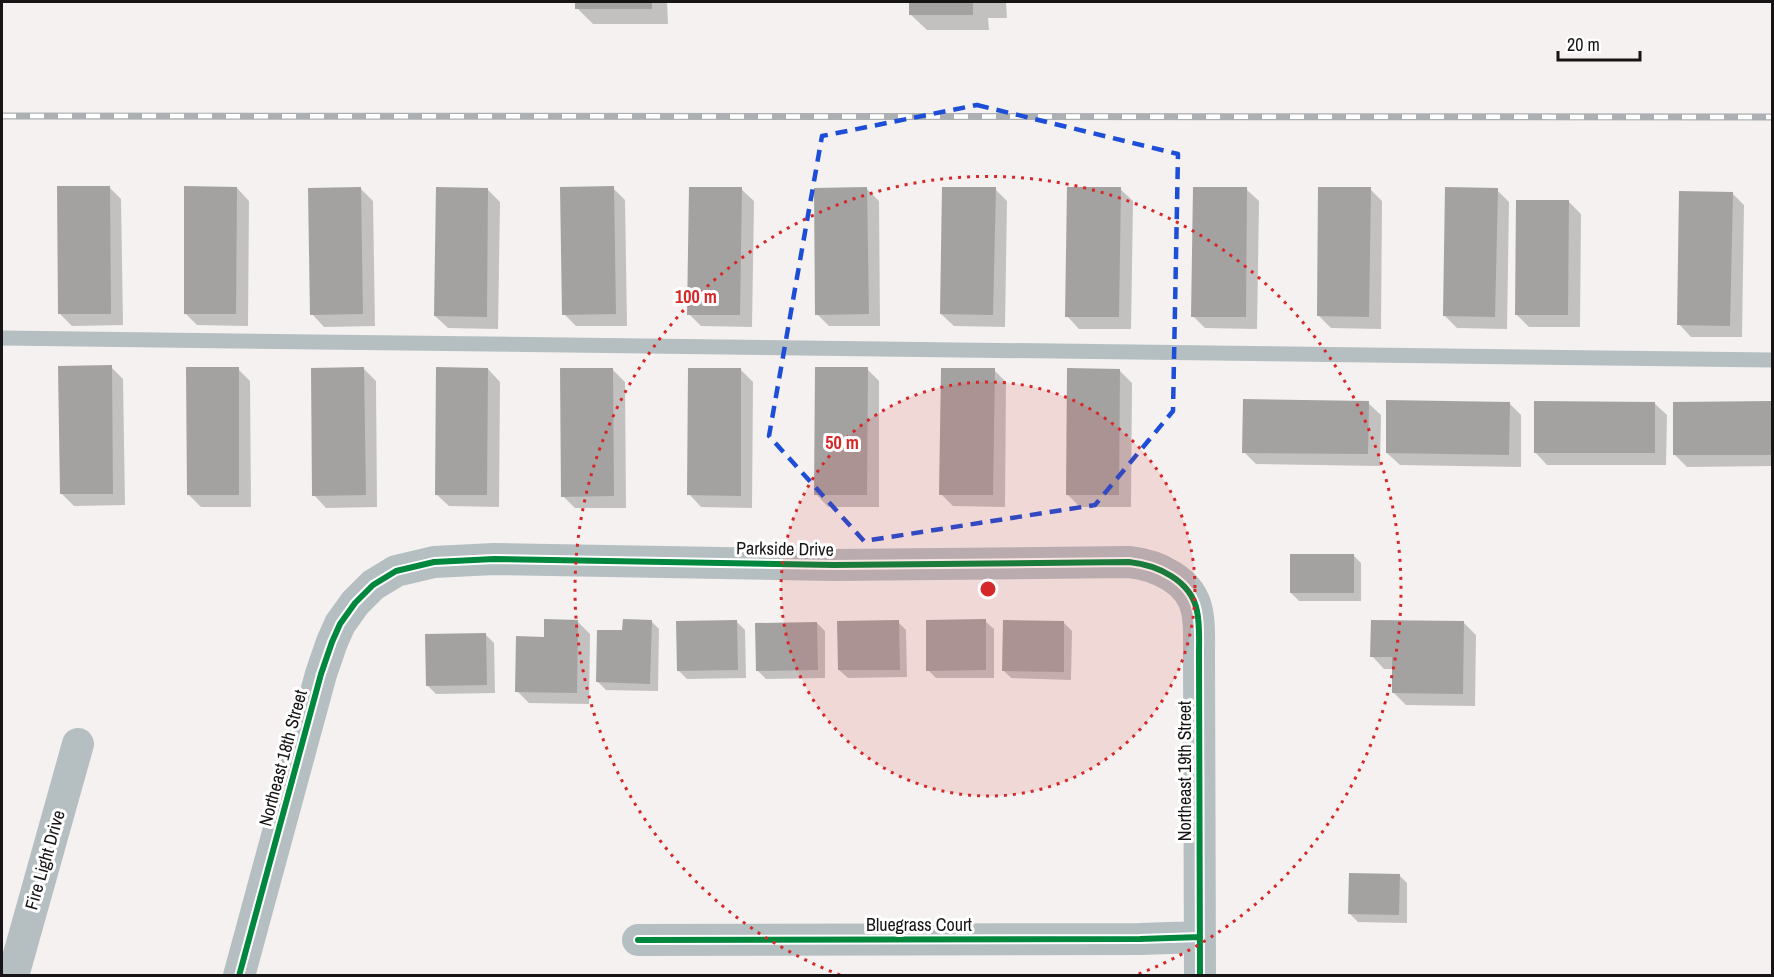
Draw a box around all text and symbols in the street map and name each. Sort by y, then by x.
scale bar [1558,24,1640,62]
text: 20 m [1567,32,1600,57]
text: 100 m [675,284,717,309]
text: 50 m [825,430,859,455]
street label: Parkside Drive [736,535,834,562]
centre of rings [978,579,998,599]
street label: Northeast 18th Street [252,687,313,829]
street label: Northeast 19th Street [1172,701,1197,841]
street label: Fire Light Drive [18,807,71,913]
street label: Bluegrass Court [866,912,972,937]

